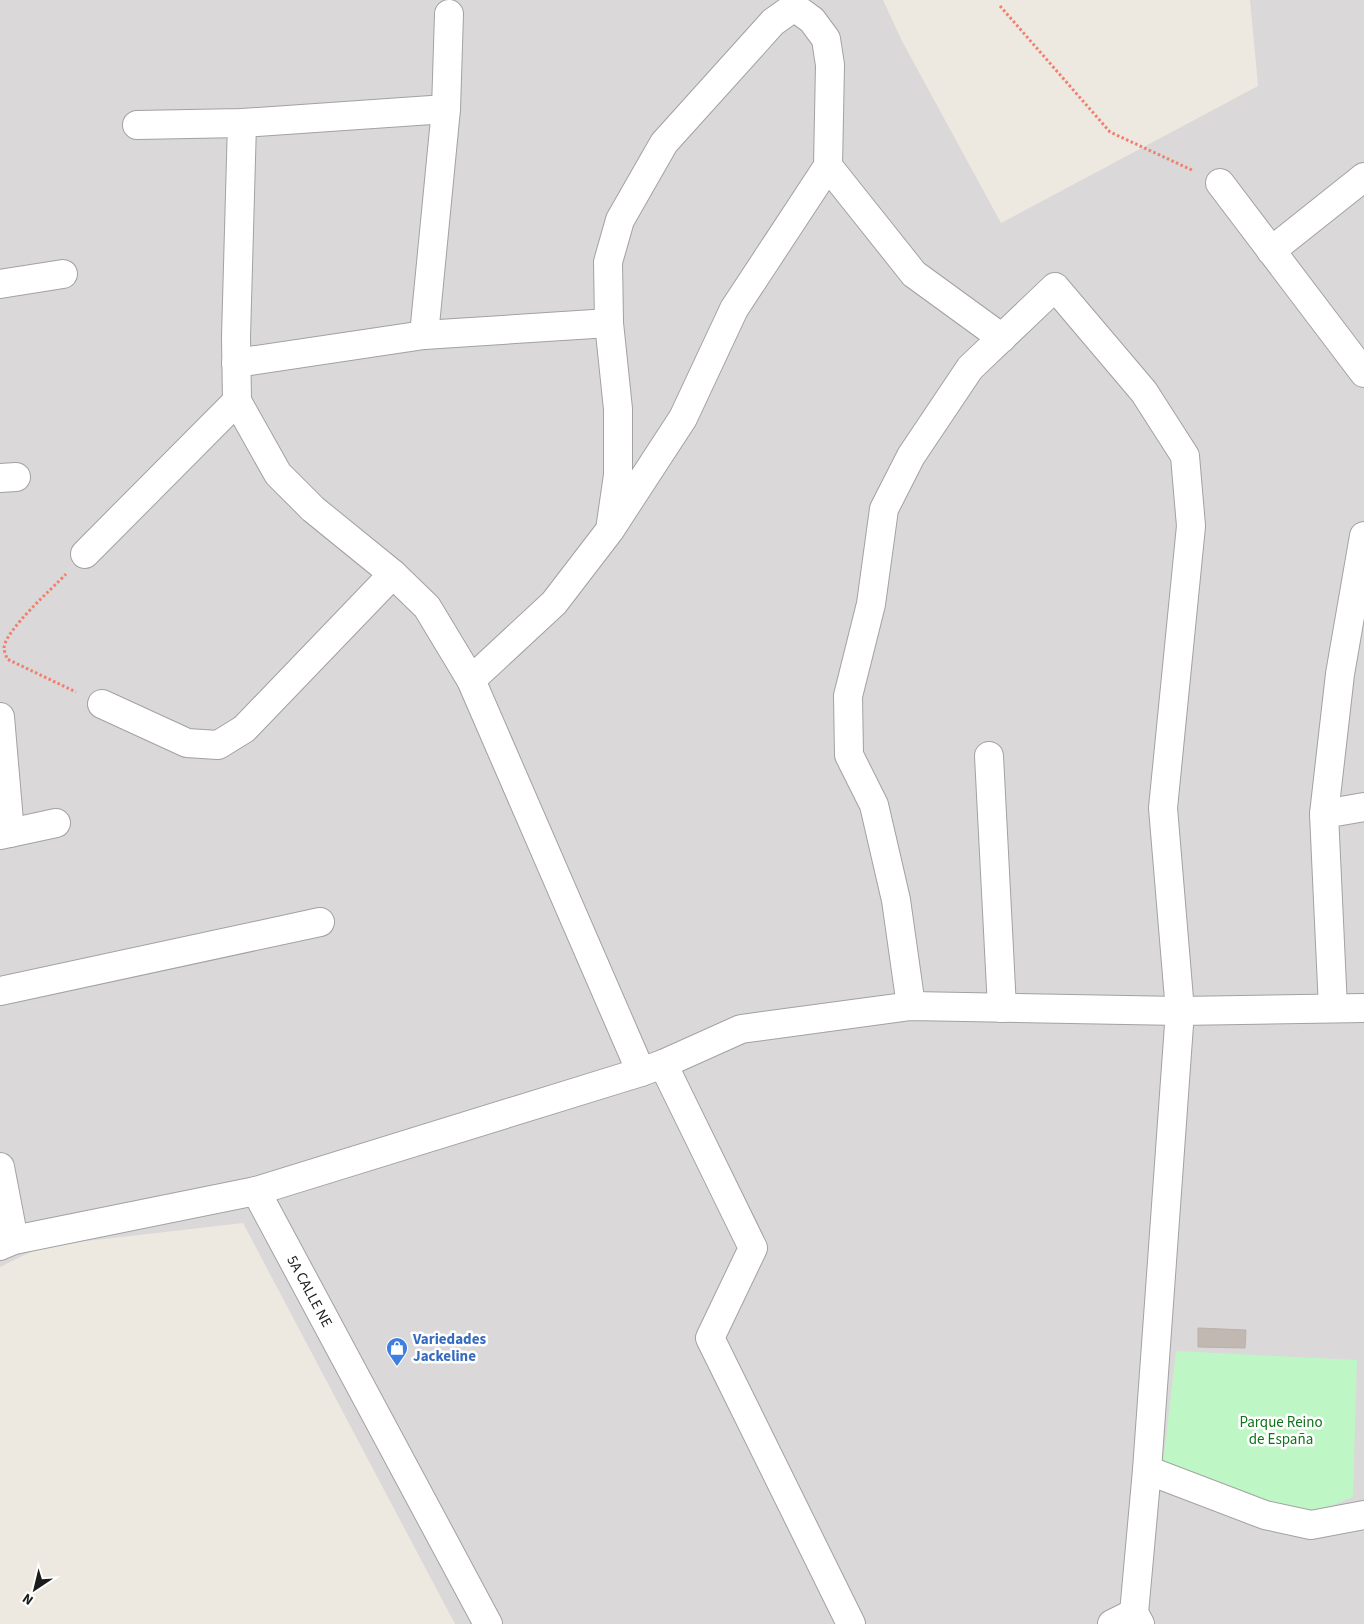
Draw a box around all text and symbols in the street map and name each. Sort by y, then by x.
street label: 5A CALLE NE [282,1252,338,1331]
place label: Variedades Jackeline [412,1329,486,1367]
shop icon: Variedades Jackeline [385,1336,409,1367]
park label: Parque Reino de España [1239,1412,1323,1450]
north arrow [10,1564,60,1614]
text: N [19,1588,38,1610]

